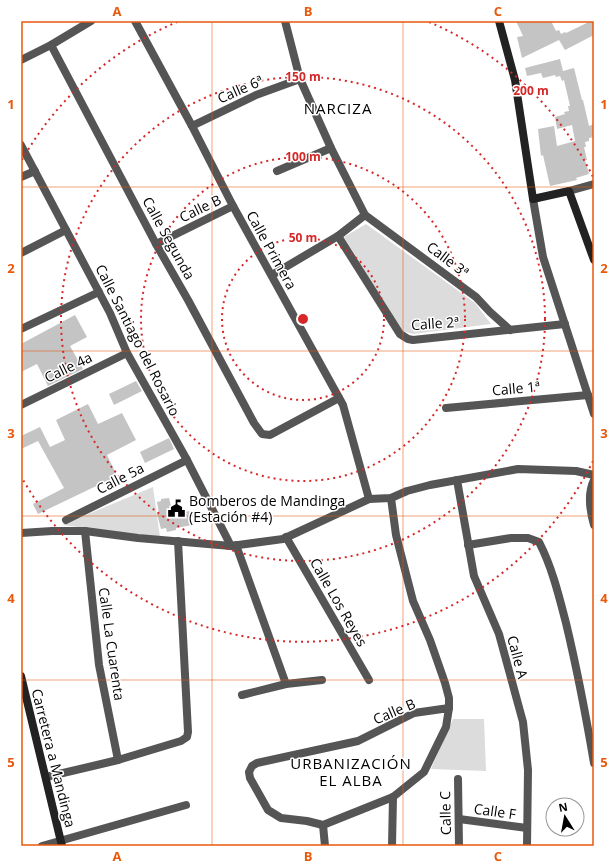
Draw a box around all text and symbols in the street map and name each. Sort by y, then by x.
text: A [113,2,122,20]
text: B [304,2,313,20]
text: C [494,2,502,20]
text: 150 m [285,68,321,85]
street label: Calle 6ª [214,71,266,107]
text: 200 m [513,82,549,99]
text: 1 [7,95,15,113]
text: 1 [600,95,608,113]
district label: NARCIZA [304,98,372,118]
text: 100 m [285,148,321,165]
street label: Calle B [176,190,224,226]
street label: Calle Segunda [138,193,200,283]
street label: Calle Primera [243,207,301,293]
text: 50 m [289,229,317,246]
street label: Calle 3ª [423,237,473,281]
text: 2 [7,259,15,277]
text: 2 [600,259,608,277]
street label: Calle Santiago del Rosario [91,261,185,419]
centre of rings [296,312,310,326]
street label: Calle 2ª [410,312,460,334]
street label: Calle 4a [41,347,95,387]
street label: Calle 1ª [491,376,541,400]
text: 3 [7,424,15,442]
text: 3 [600,424,608,442]
street label: Calle 5a [93,458,147,498]
place label: Bomberos de Mandinga (Estación #4) [189,491,345,526]
public building icon: Bomberos de Mandinga (Estación #4) [166,498,186,518]
street label: Calle Los Reyes [306,554,372,650]
street label: Calle La Cuarenta [95,586,129,702]
text: 4 [7,589,15,607]
text: 4 [600,589,608,607]
street label: Calle A [503,633,533,681]
street label: Carretera a Mandinga [28,687,80,829]
street label: Calle B [370,694,418,728]
text: 5 [7,753,15,771]
district label: URBANIZACIÓN EL ALBA [290,753,412,790]
text: 5 [600,753,608,771]
street label: Calle C [435,791,455,835]
north arrow [545,797,585,837]
text: N [557,798,569,815]
street label: Calle F [473,799,517,823]
text: A [113,847,122,865]
text: B [304,847,313,865]
text: C [494,847,502,865]

